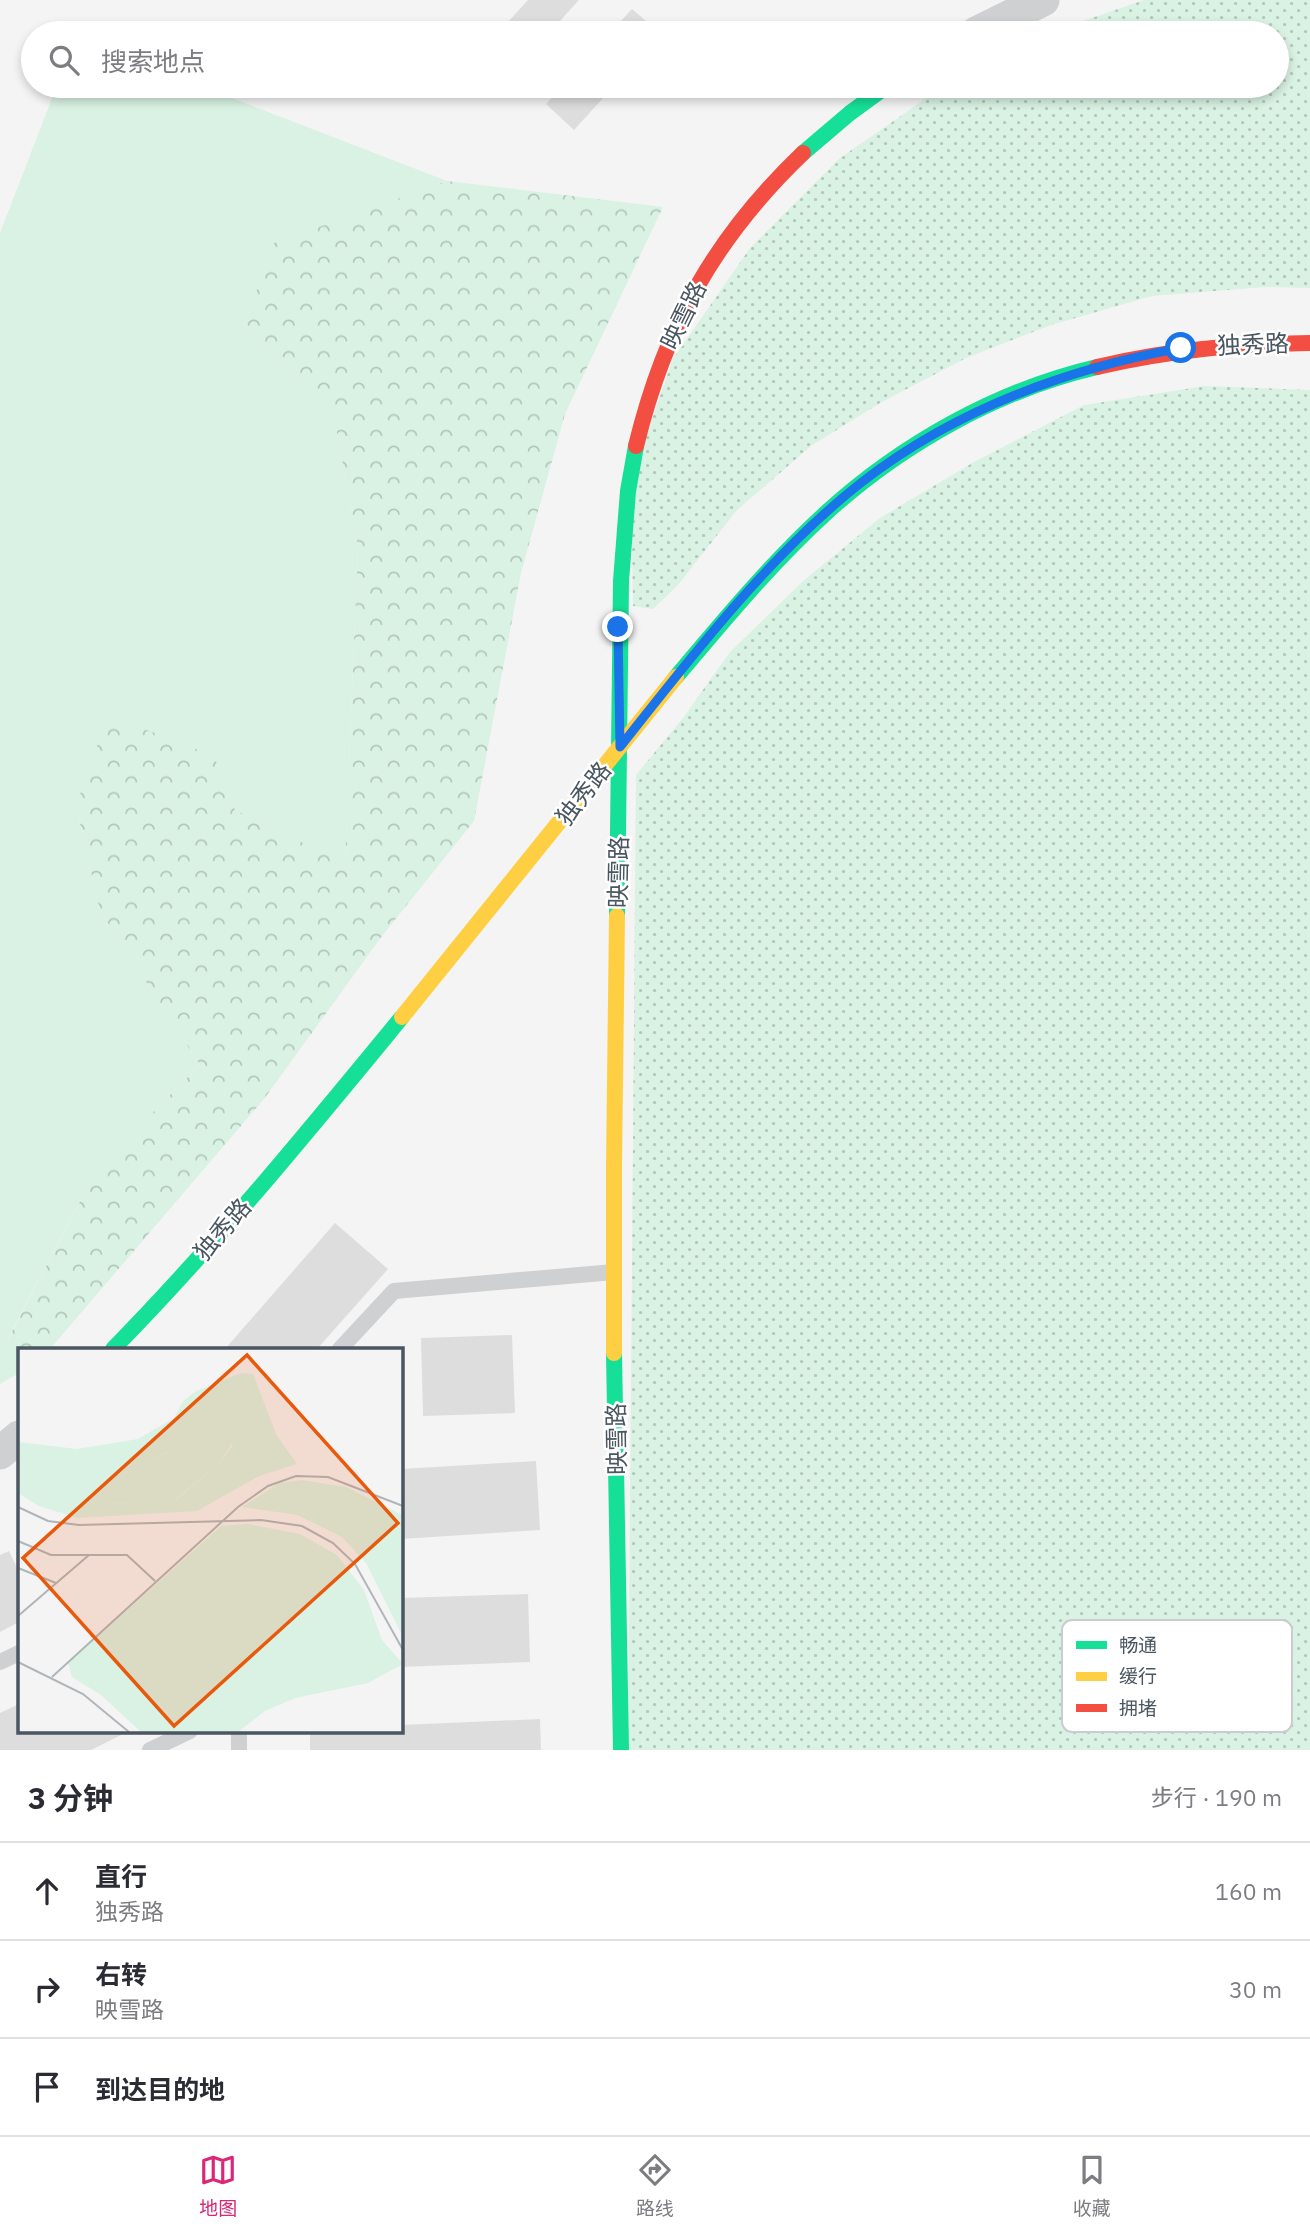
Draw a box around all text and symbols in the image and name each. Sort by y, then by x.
search box [21,21,1289,98]
icon: search [45,41,83,79]
text: 搜索地点 [101,44,205,78]
street label: 映雪路 [653,276,713,354]
street label: 独秀路 [1216,327,1290,361]
route start [1165,332,1196,363]
route end [602,611,633,642]
street label: 独秀路 [548,755,618,831]
street label: 映雪路 [601,836,635,908]
street label: 独秀路 [186,1191,258,1267]
inset map [18,1348,402,1732]
street label: 映雪路 [599,1403,633,1475]
legend [1062,1620,1292,1732]
text: 畅通 [1119,1633,1157,1657]
text: 缓行 [1119,1664,1157,1688]
text: 拥堵 [1119,1696,1157,1720]
text: 3 分钟 [28,1778,113,1817]
text: 步行 · 190 m [1151,1782,1282,1812]
text: 直行 [95,1859,147,1893]
icon: ahead [28,1872,66,1910]
text: 160 m [1215,1876,1282,1906]
text: 独秀路 [95,1896,164,1926]
text: 右转 [95,1957,147,1991]
icon: right [28,1970,66,2008]
text: 30 m [1229,1974,1282,2004]
text: 映雪路 [95,1994,164,2024]
icon: arrive [28,2068,66,2106]
text: 到达目的地 [95,2072,225,2106]
tab: 地图 [199,2151,237,2220]
tab: 路线 [636,2151,674,2220]
tab: 收藏 [1073,2151,1111,2220]

